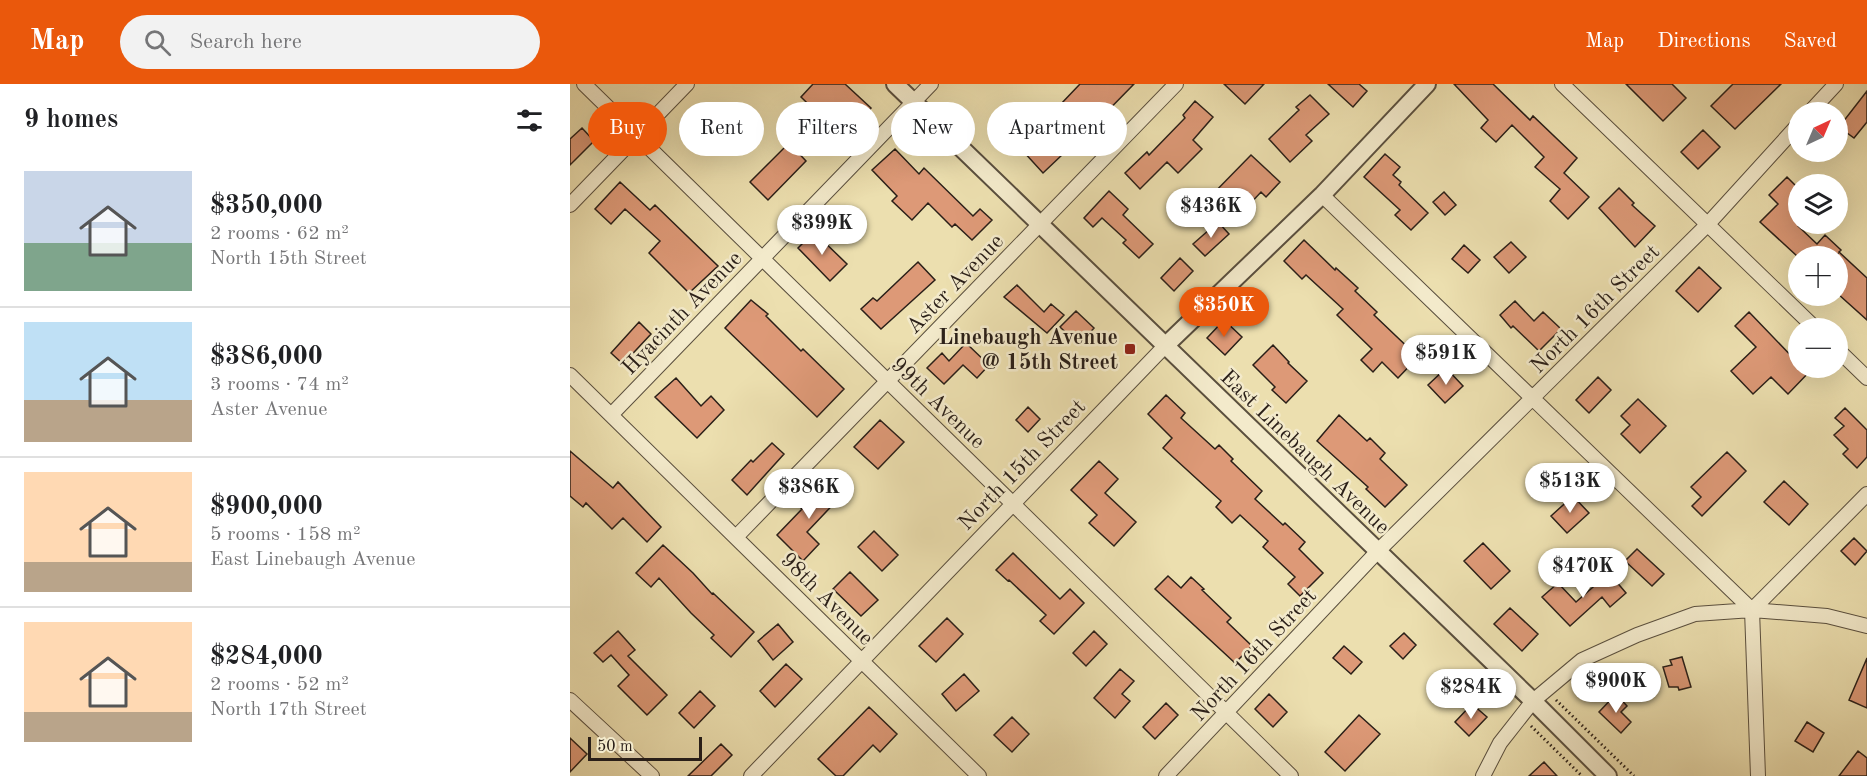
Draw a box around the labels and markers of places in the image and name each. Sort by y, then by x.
pin: $436K [1169,188,1253,239]
pin: $399K [780,205,864,256]
pin: $350K [1182,287,1266,338]
place label: Linebaugh Avenue @ 15th Street [938,327,1118,374]
pin: $591K [1404,335,1488,386]
marker: Linebaugh Avenue @ 15th Street [1123,342,1137,356]
pin: $513K [1528,463,1612,514]
pin: $386K [767,469,851,520]
pin: $470K [1541,548,1625,599]
pin: $900K [1574,663,1658,714]
pin: $284K [1429,669,1513,720]

